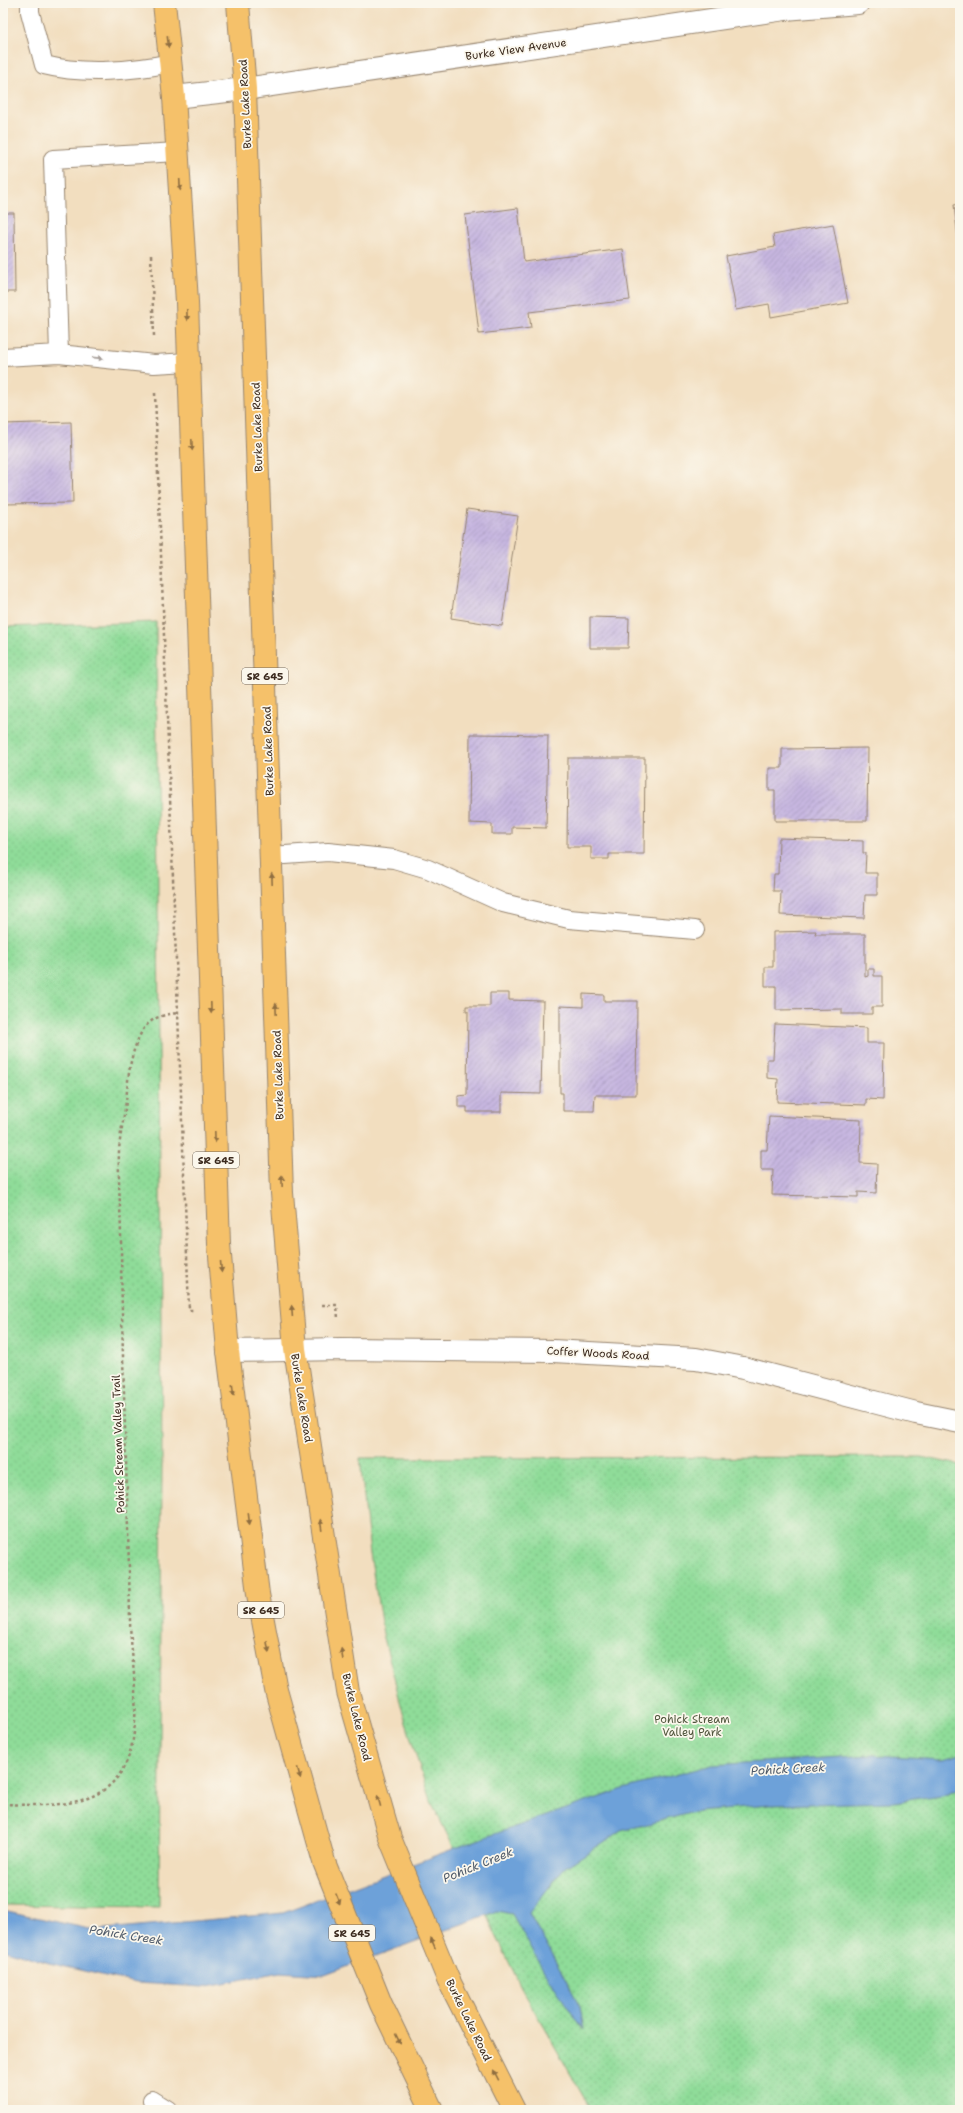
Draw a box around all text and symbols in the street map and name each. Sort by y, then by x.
street label: Burke View Avenue [465,35,568,64]
one-way arrow [165,36,171,48]
street label: Burke Lake Road [236,59,255,149]
one-way arrow [176,179,183,191]
one-way arrow [184,309,191,321]
one-way arrow [92,355,104,361]
street label: Burke Lake Road [248,382,267,472]
one-way arrow [188,439,195,451]
road number: SR 645 [242,668,288,684]
street label: Burke Lake Road [259,706,278,796]
one-way arrow [269,872,275,885]
one-way arrow [207,1002,214,1014]
one-way arrow [273,1002,279,1015]
street label: Burke Lake Road [269,1030,288,1120]
one-way arrow [212,1131,218,1144]
road number: SR 645 [193,1152,239,1168]
one-way arrow [278,1175,285,1187]
one-way arrow [218,1261,224,1273]
one-way arrow [288,1305,295,1317]
street label: Coffer Woods Road [546,1343,650,1364]
street label: Burke Lake Road [287,1353,316,1444]
street label: Pohick Stream Valley Trail [109,1374,128,1513]
one-way arrow [230,1384,236,1396]
one-way arrow [245,1513,252,1525]
one-way arrow [318,1519,324,1531]
road number: SR 645 [238,1602,284,1618]
one-way arrow [265,1641,271,1654]
one-way arrow [339,1648,345,1660]
street label: Burke Lake Road [338,1672,375,1762]
park label: Pohick Stream Valley Park [654,1712,730,1740]
water label: Pohick Creek [750,1759,826,1779]
one-way arrow [296,1768,302,1780]
one-way arrow [376,1795,382,1807]
water label: Pohick Creek [441,1844,516,1886]
one-way arrow [336,1893,342,1905]
water label: Pohick Creek [88,1921,164,1949]
road number: SR 645 [329,1925,375,1941]
one-way arrow [430,1937,436,1948]
street label: Burke Lake Road [442,1977,495,2064]
one-way arrow [395,2033,401,2045]
one-way arrow [493,2070,499,2081]

